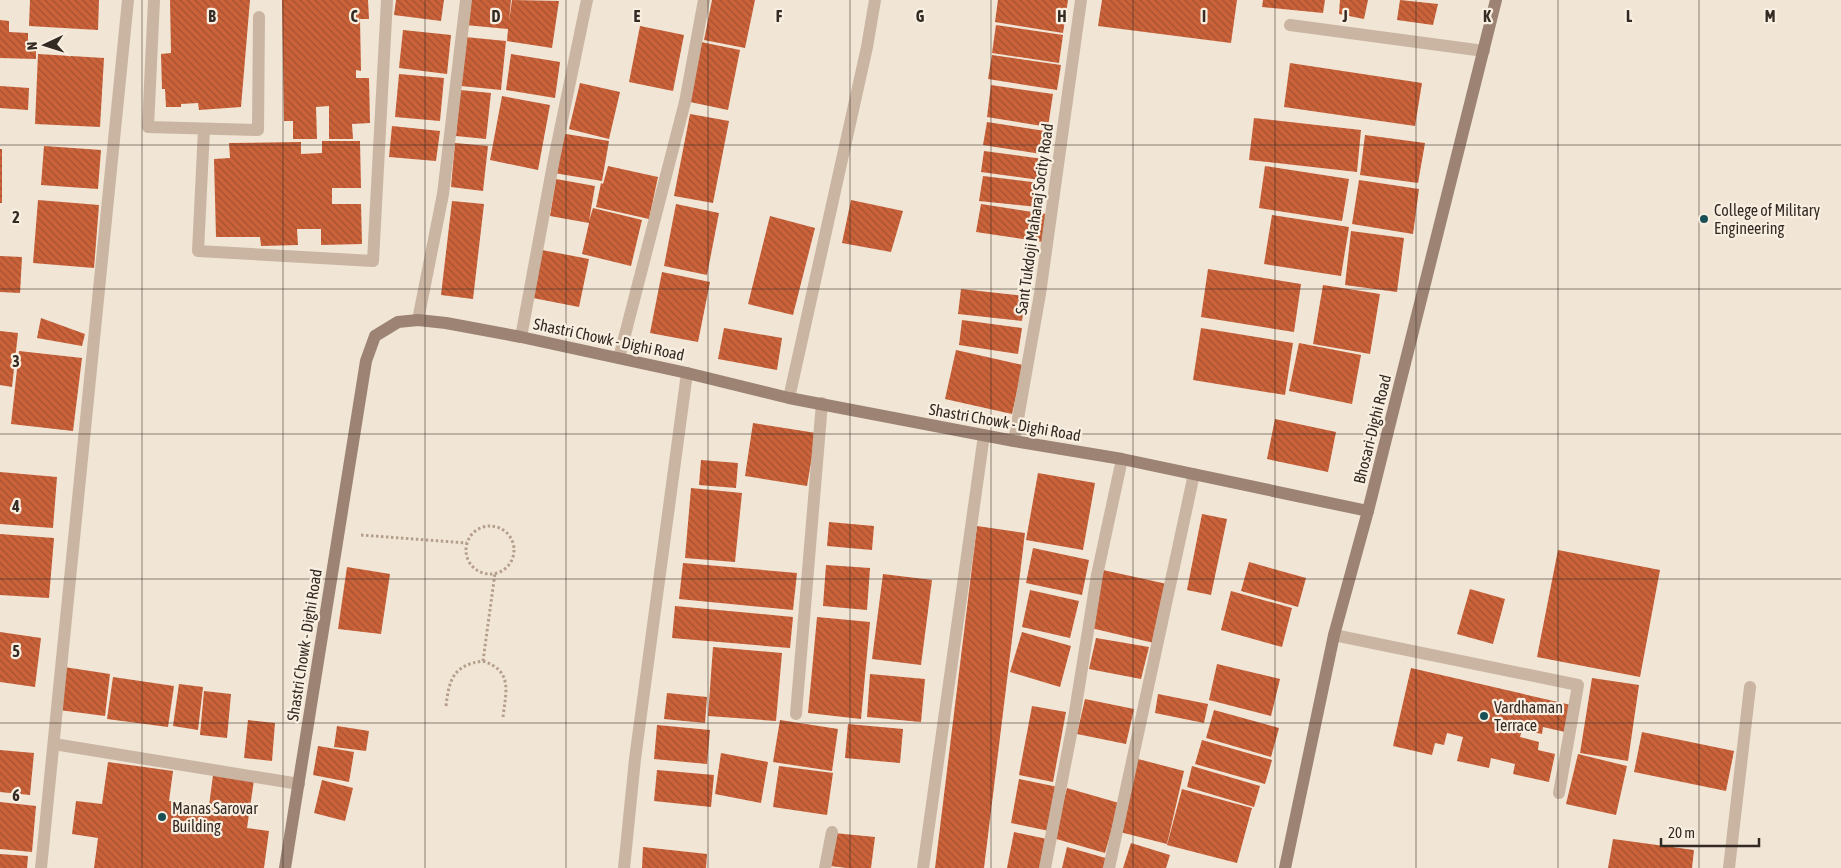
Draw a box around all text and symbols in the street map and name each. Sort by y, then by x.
text: B [208,7,216,25]
text: C [350,7,358,25]
text: D [492,7,501,25]
text: E [634,7,641,25]
text: F [776,7,783,25]
text: G [916,7,925,25]
text: H [1057,7,1067,25]
text: I [1202,7,1206,25]
text: J [1341,7,1348,25]
text: K [1483,7,1491,25]
text: L [1626,7,1633,25]
text: M [1765,7,1775,25]
north arrow [20,20,70,70]
text: N [24,41,40,51]
street label: Sant Tukdoji Maharaj Socity Road [1012,122,1057,316]
place label: College of Military Engineering [1714,201,1821,238]
text: 2 [12,208,20,226]
marker: College of Military Engineering [1698,213,1710,225]
street label: Shastri Chowk - Dighi Road [532,314,686,365]
text: 3 [12,352,20,370]
street label: Bhosari-Dighi Road [1350,372,1395,486]
street label: Shastri Chowk - Dighi Road [928,400,1082,445]
text: 4 [11,497,20,515]
street label: Shastri Chowk - Dighi Road [283,568,326,723]
text: 5 [12,642,20,660]
place label: Vardhaman Terrace [1494,698,1563,734]
marker: Vardhaman Terrace [1478,710,1490,722]
text: 6 [12,786,20,804]
place label: Manas Sarovar Building [172,799,258,836]
marker: Manas Sarovar Building [156,811,168,823]
scale bar [1661,816,1758,848]
text: 20 m [1668,824,1695,841]

